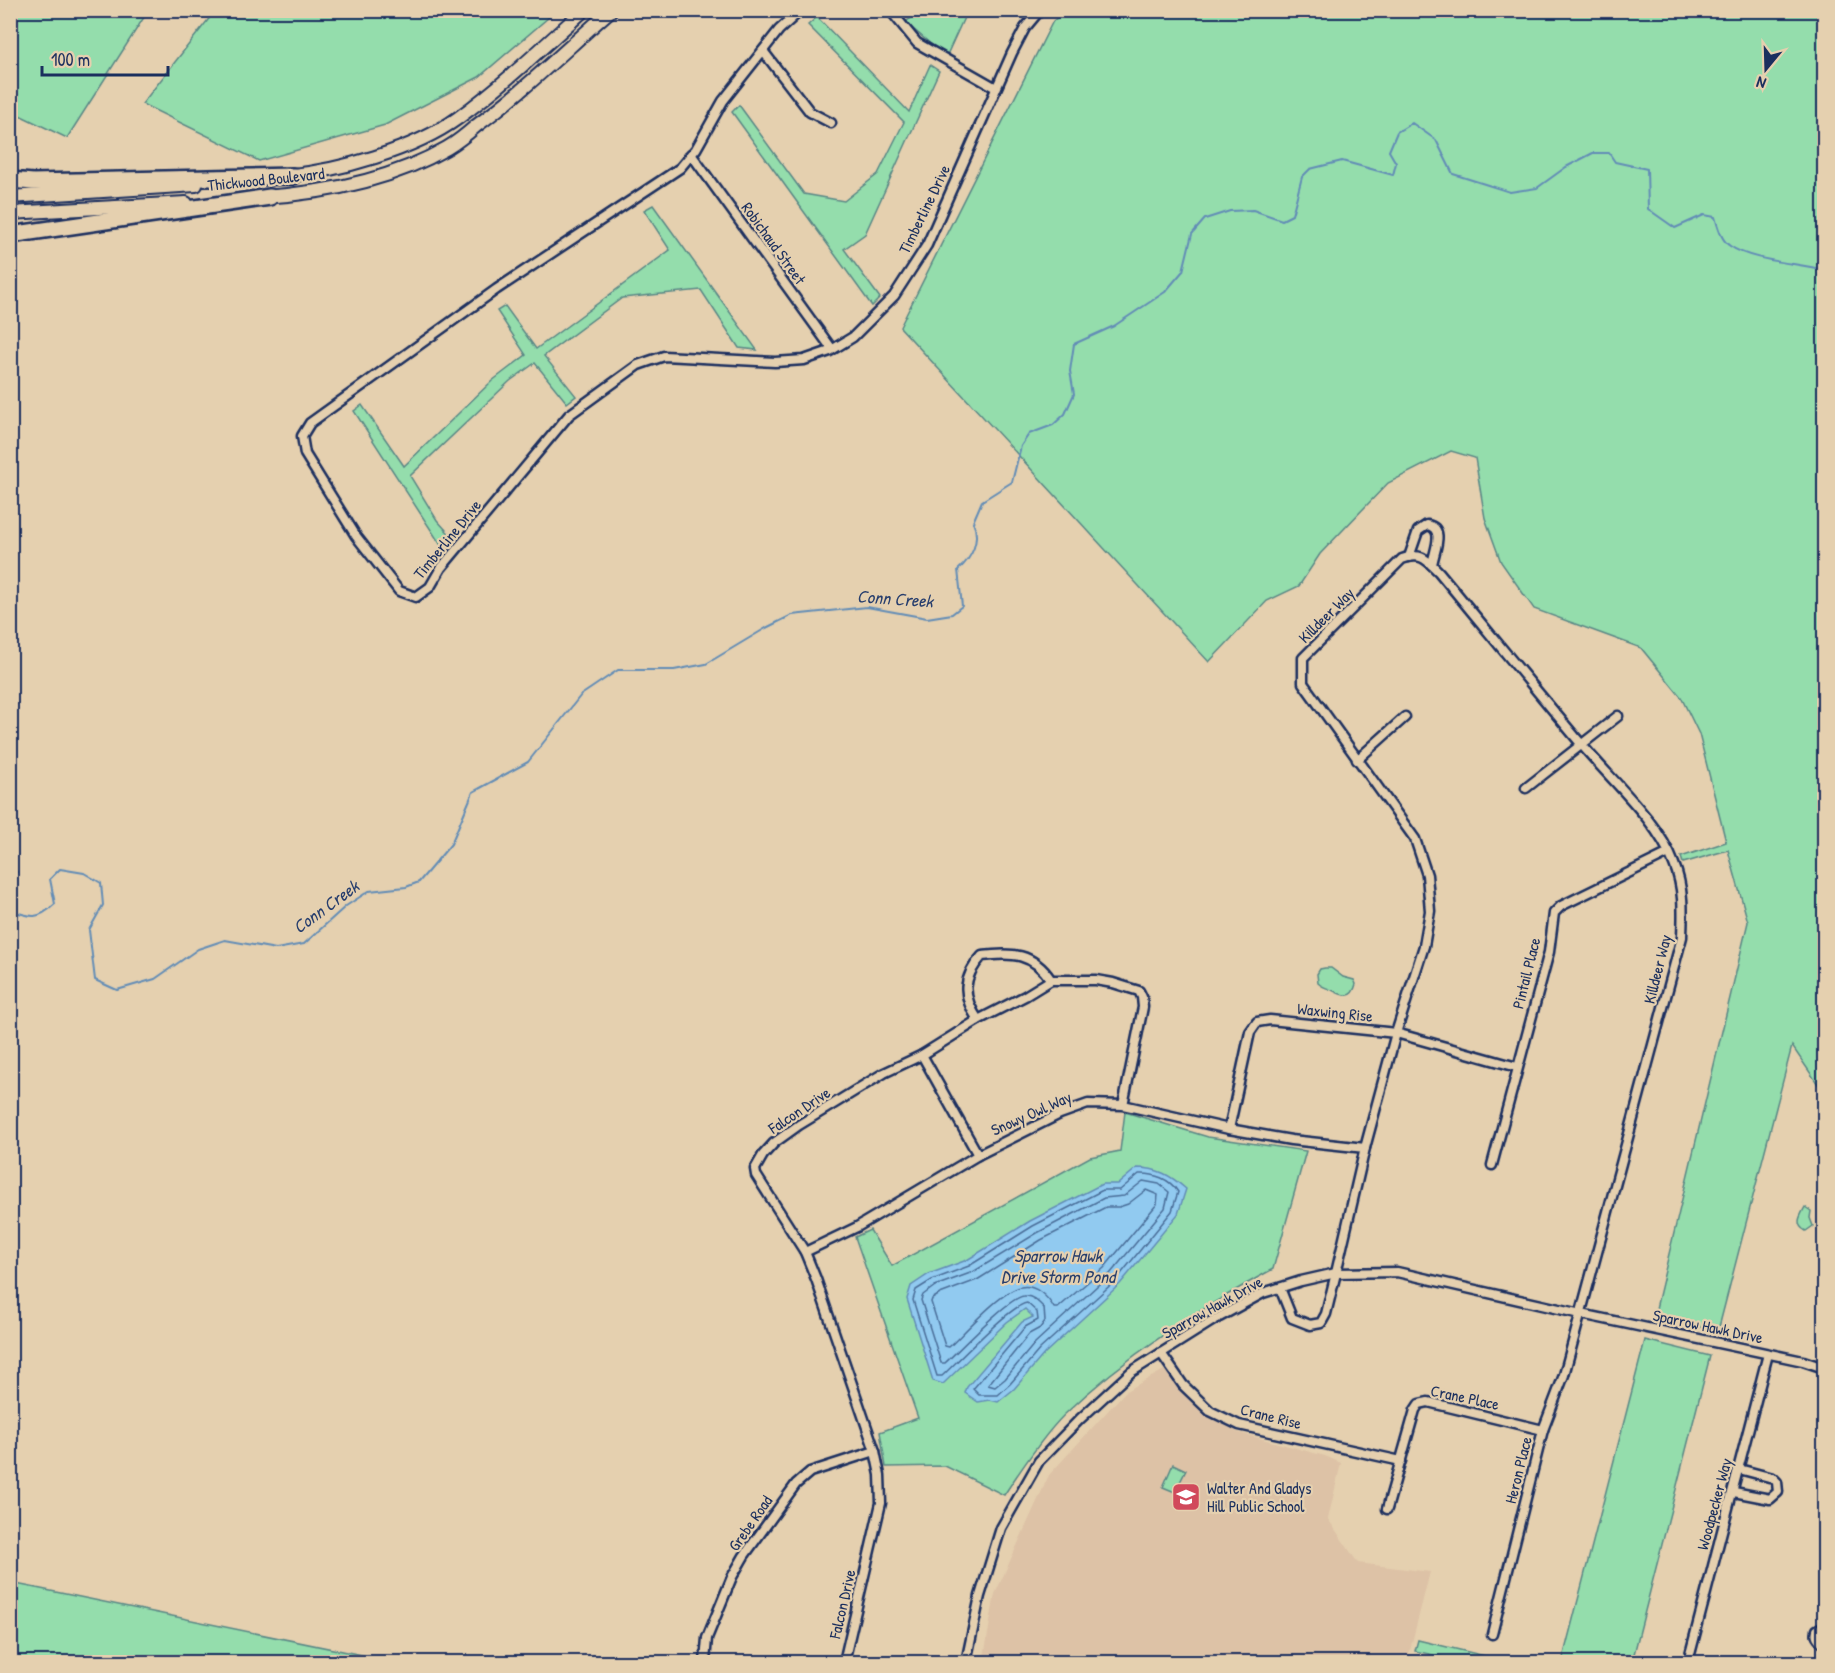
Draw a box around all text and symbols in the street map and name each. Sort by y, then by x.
scale bar [42,39,168,77]
north arrow [1736,39,1796,99]
text: 100 m [51,47,90,72]
text: N [1753,71,1769,95]
street label: Timberline Drive [893,160,955,257]
street label: Thickwood Boulevard [206,162,326,196]
street label: Robichaud Street [737,197,812,289]
street label: Timberline Drive [408,494,486,583]
street label: Killdeer Way [1293,582,1359,648]
water label: Conn Creek [856,583,935,614]
water label: Conn Creek [288,873,365,939]
street label: Killdeer Way [1638,932,1676,1006]
street label: Pintail Place [1507,935,1546,1011]
street label: Waxwing Rise [1296,997,1374,1027]
street label: Falcon Drive [763,1081,835,1139]
street label: Snowy Owl Way [987,1085,1075,1141]
water label: Sparrow Hawk Drive Storm Pond [1001,1243,1118,1289]
street label: Sparrow Hawk Drive [1158,1270,1267,1344]
street label: Sparrow Hawk Drive [1651,1304,1766,1349]
street label: Crane Place [1429,1379,1502,1415]
street label: Crane Rise [1238,1398,1304,1434]
street label: Heron Place [1499,1434,1537,1506]
street label: Woodpecker Way [1691,1455,1737,1552]
place label: Walter And Gladys Hill Public School [1207,1477,1311,1517]
school or university icon: Walter And Gladys Hill Public School [1170,1481,1202,1513]
street label: Grebe Road [723,1491,777,1555]
street label: Falcon Drive [823,1567,861,1642]

